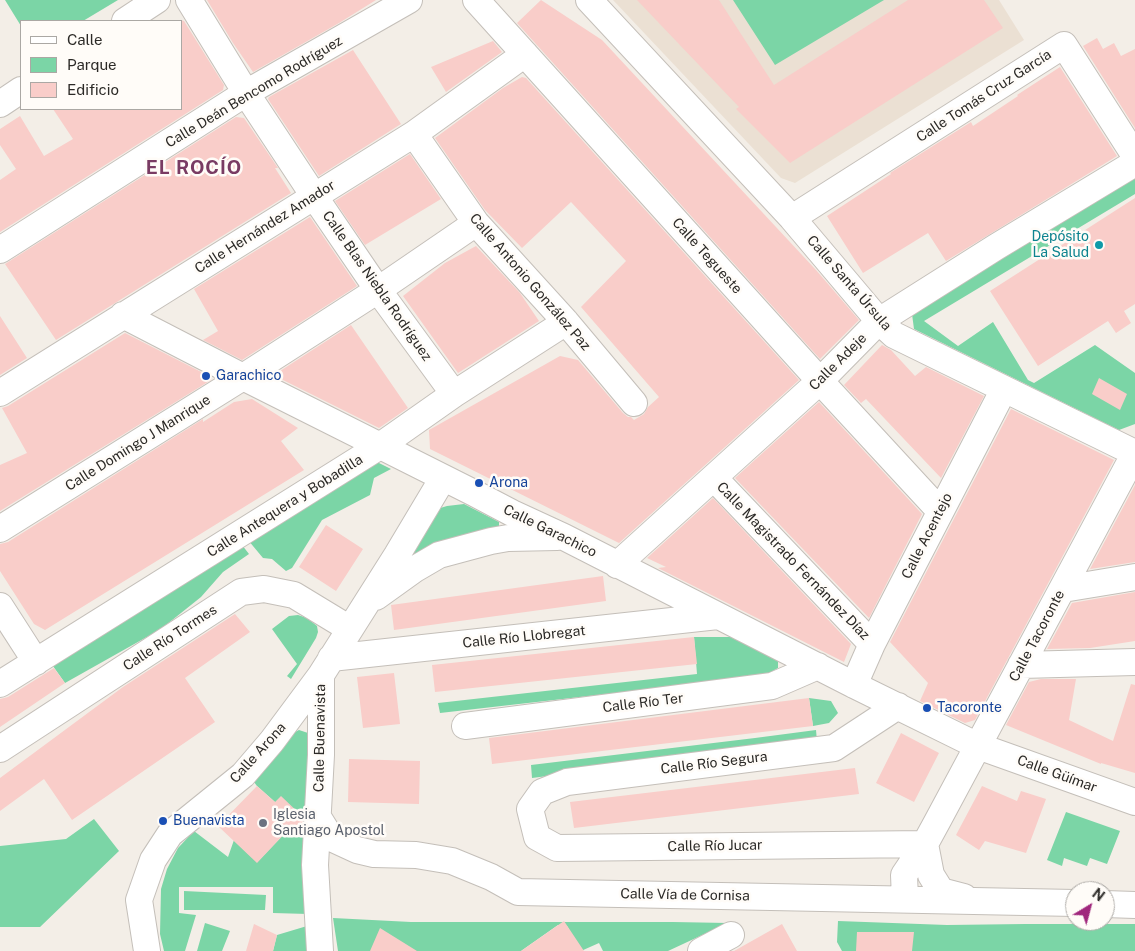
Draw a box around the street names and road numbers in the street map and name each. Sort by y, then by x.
street label: Calle Deán Bencomo Rodríguez [163,32,345,152]
street label: Calle Tomás Cruz García [913,46,1055,146]
street label: Calle Hernández Amador [192,177,338,277]
street label: Calle Blas Niebla Rodríguez [319,208,435,364]
street label: Calle Antonio González Paz [466,210,594,354]
street label: Calle Tegueste [669,215,745,297]
street label: Calle Santa Úrsula [803,232,895,334]
street label: Calle Adeje [806,330,870,394]
street label: Calle Domingo J Manrique [62,391,214,495]
street label: Calle Antequera y Bobadilla [204,451,366,561]
street label: Calle Magistrado Fernández Díaz [713,479,873,643]
street label: Calle Acentejo [898,490,956,582]
street label: Calle Garachico [500,501,600,561]
street label: Calle Tacoronte [1006,587,1068,685]
street label: Calle Río Tormes [120,601,220,675]
street label: Calle Río Llobregat [462,622,586,652]
street label: Calle Buenavista [311,684,329,792]
street label: Calle Río Ter [602,690,684,716]
street label: Calle Arona [226,719,290,787]
street label: Calle Río Segura [660,748,768,778]
street label: Calle Güímar [1015,752,1099,796]
street label: Calle Río Jucar [667,837,763,855]
street label: Calle Vía de Cornisa [620,885,750,905]

